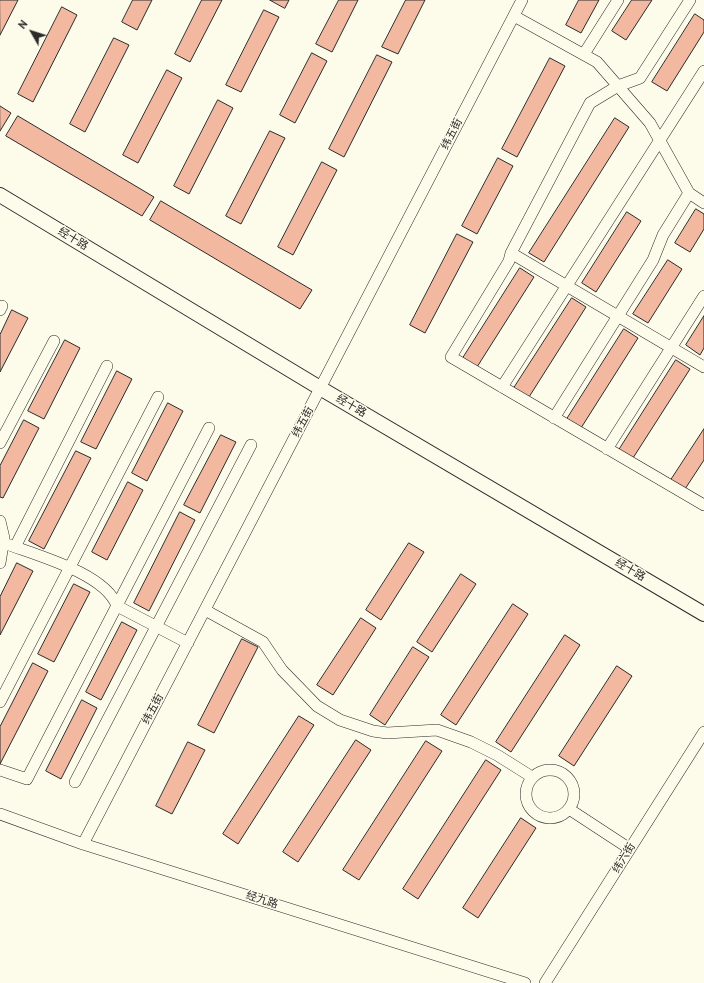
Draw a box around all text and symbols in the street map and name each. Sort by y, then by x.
north arrow [12,12,52,52]
text: N [15,17,30,32]
street label: 纬五街 [439,116,465,152]
street label: 经十路 [55,225,91,253]
street label: 经十路 [333,392,369,420]
street label: 纬五街 [289,404,317,440]
street label: 经十路 [612,556,648,584]
street label: 纬五街 [139,691,167,727]
street label: 纬六街 [610,841,638,875]
street label: 经九路 [244,889,280,911]

